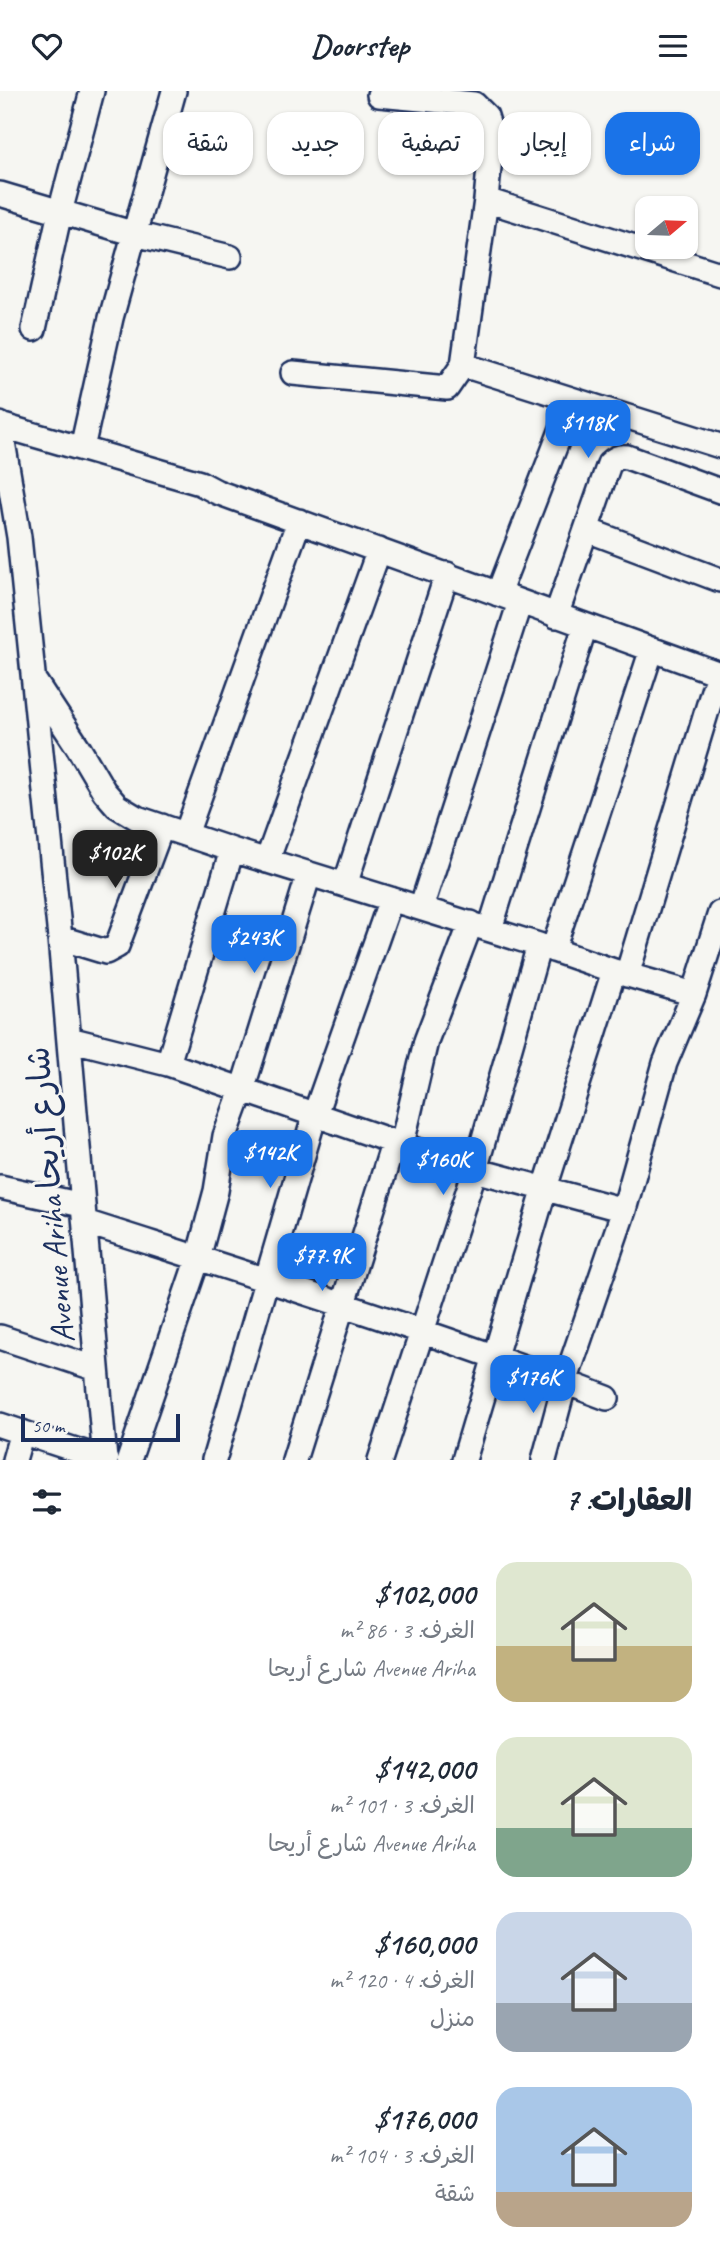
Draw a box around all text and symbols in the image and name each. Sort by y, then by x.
text: Doorstep [311,25,409,66]
icon: heart [28,27,66,65]
icon: menu [654,27,692,65]
chip: شقة [163,112,253,175]
chip: جديد [267,112,364,175]
chip: تصفية [378,112,484,175]
chip: إيجار [498,112,591,175]
chip: شراء [605,112,700,175]
north arrow [635,196,698,259]
map controls [635,196,698,259]
pin: $118K [539,401,637,460]
text: $118K [561,408,615,437]
pin: $102K [66,831,164,890]
text: $102K [88,838,142,867]
pin: $243K [205,915,303,975]
text: $243K [227,923,281,952]
street label: Avenue Ariha شارع أريحا [16,1045,86,1345]
pin: $142K [221,1131,319,1190]
pin: $160K [394,1137,492,1197]
text: $142K [243,1138,297,1167]
text: $160K [416,1145,470,1174]
pin: $77.9K [265,1233,379,1293]
text: $77.9K [293,1241,351,1270]
pin: $176K [484,1355,582,1415]
text: $176K [506,1363,560,1392]
scale bar [21,1411,180,1443]
text: 50 m [32,1414,64,1438]
text: العقارات: 7 [565,1481,692,1519]
icon: filters [28,1483,66,1521]
text: $102,000 [375,1575,475,1613]
icon: home [552,1590,636,1674]
text: الغرف: 3 · 86 m² [340,1616,475,1645]
text: Avenue Ariha شارع أريحا [268,1654,475,1683]
text: $142,000 [375,1750,475,1788]
icon: home [552,1765,636,1849]
text: الغرف: 3 · 101 m² [329,1791,475,1820]
text: Avenue Ariha شارع أريحا [268,1829,475,1858]
text: $160,000 [374,1925,475,1963]
icon: home [552,1940,636,2024]
text: الغرف: 4 · 120 m² [329,1966,475,1995]
text: منزل [430,2004,475,2033]
text: $176,000 [374,2100,475,2138]
icon: home [552,2115,636,2199]
text: الغرف: 3 · 104 m² [329,2141,475,2170]
text: شقة [435,2179,475,2208]

